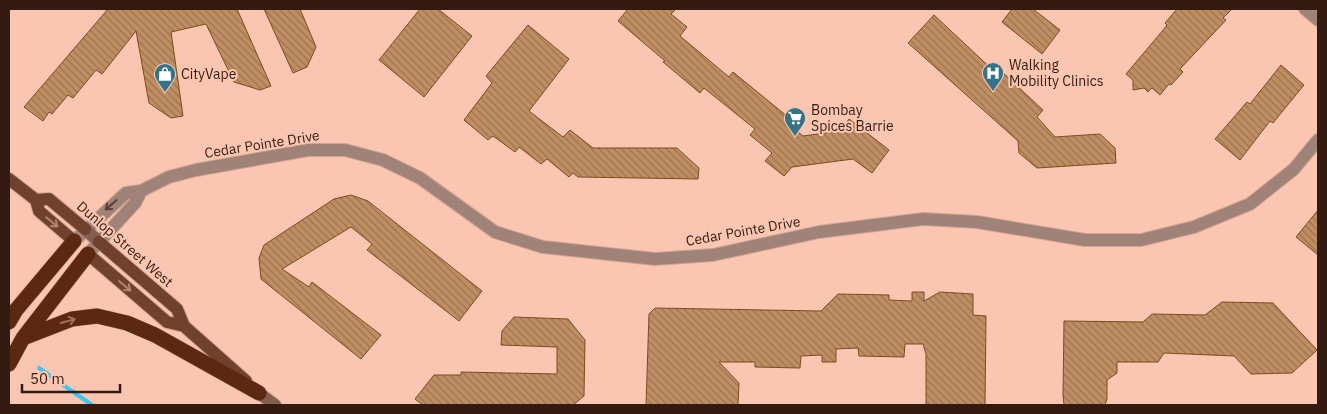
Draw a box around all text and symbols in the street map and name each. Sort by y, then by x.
place label: Walking Mobility Clinics [1009,56,1104,90]
hospital icon: Walking Mobility Clinics [981,61,1005,92]
shop icon: CityVape [153,62,177,93]
place label: CityVape [181,65,237,83]
place label: Bombay Spices Barrie [811,101,894,135]
supermarket icon: Bombay Spices Barrie [783,106,807,137]
street label: Cedar Pointe Drive [203,126,321,162]
street label: Dunlop Street West [73,197,177,291]
one-way arrow [105,200,118,211]
street label: Cedar Pointe Drive [684,212,802,250]
one-way arrow [45,217,58,228]
one-way arrow [118,281,131,292]
one-way arrow [60,316,76,325]
scale bar [22,362,120,394]
text: 50 m [30,369,65,388]

